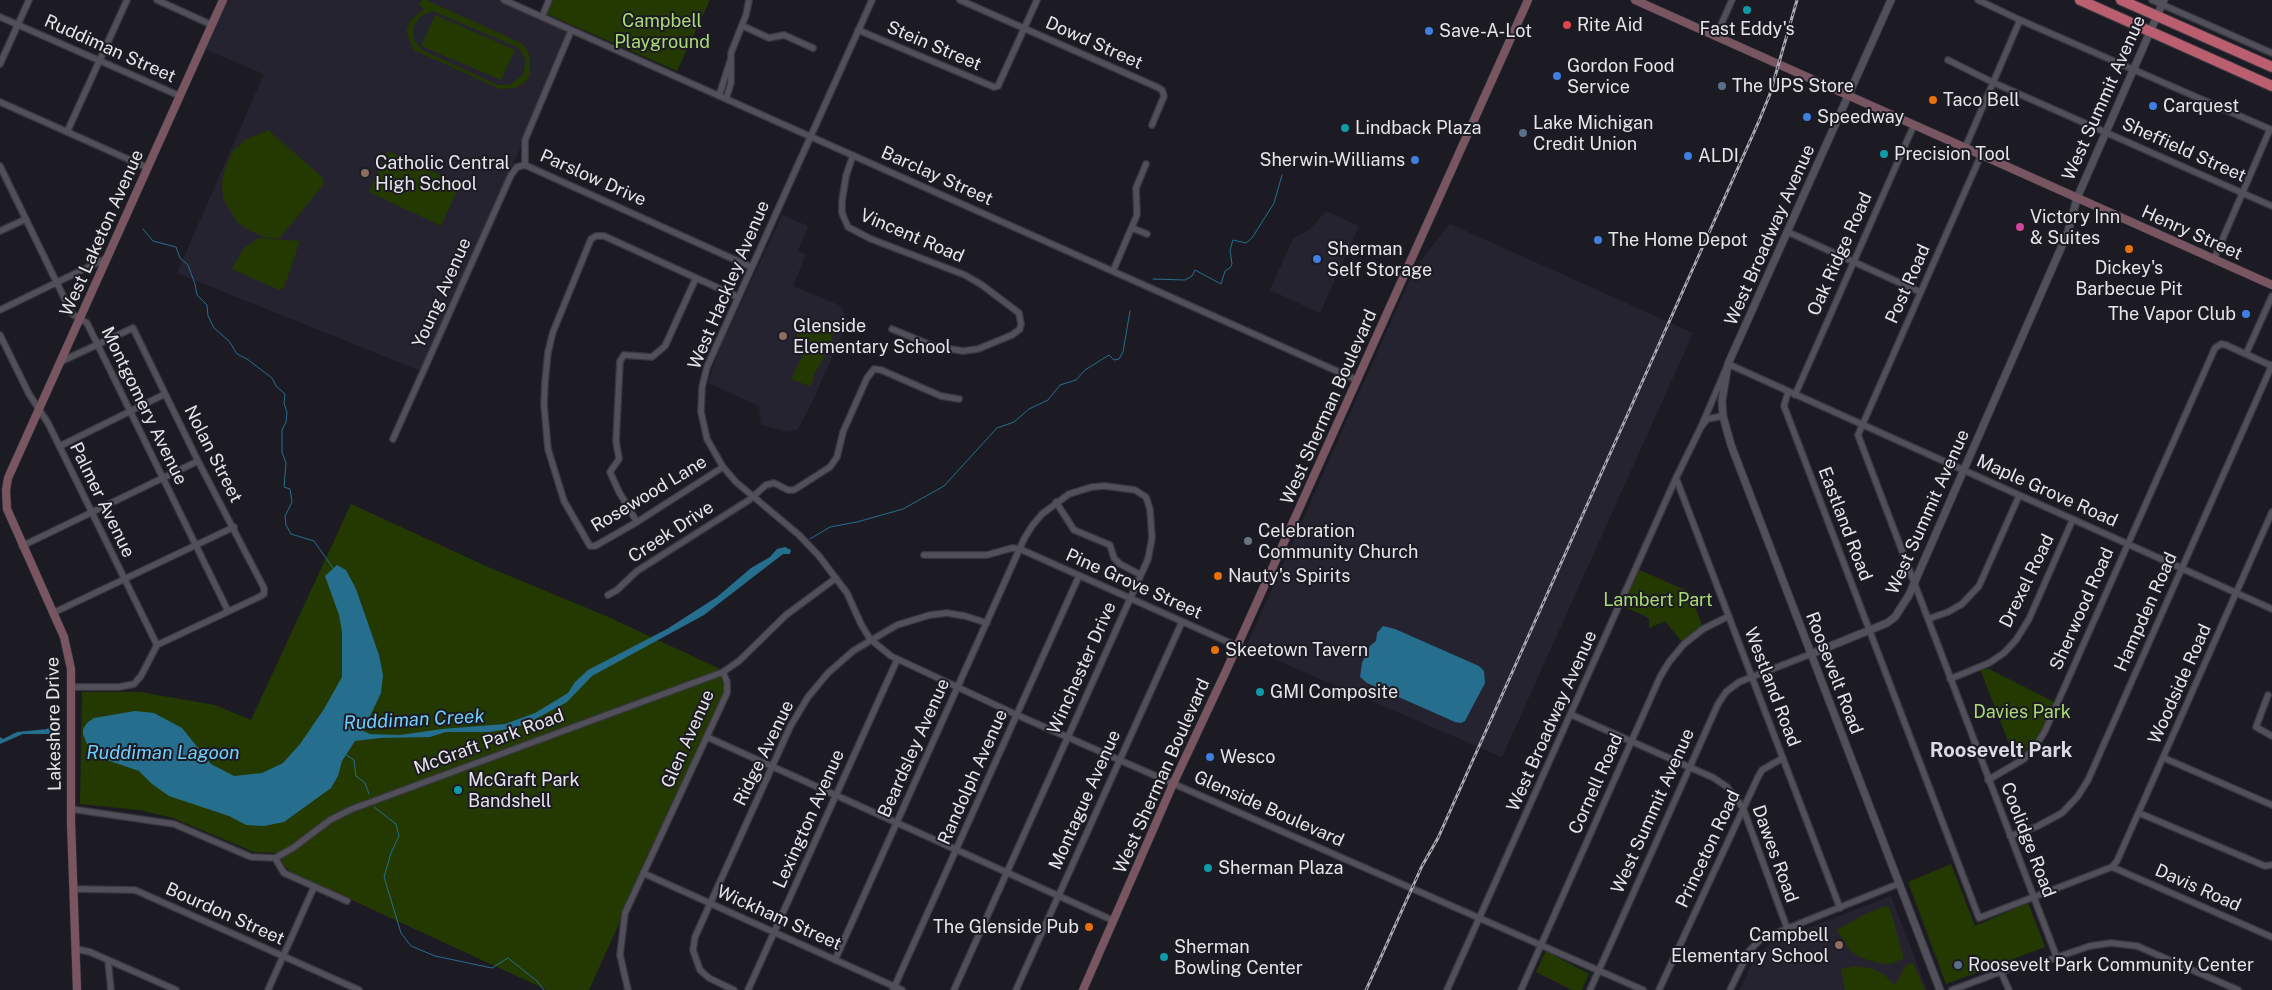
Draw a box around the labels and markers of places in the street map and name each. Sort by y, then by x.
marker: Fast Eddy's [1741,4,1753,16]
place label: Rite Aid [1577,14,1643,36]
place label: Fast Eddy's [1699,18,1795,40]
marker: Rite Aid [1561,19,1573,31]
place label: Save-A-Lot [1439,20,1532,42]
marker: Save-A-Lot [1423,25,1435,37]
place label: Gordon Food Service [1567,55,1674,98]
marker: Gordon Food Service [1551,70,1563,82]
place label: The UPS Store [1732,75,1854,97]
marker: The UPS Store [1716,80,1728,92]
place label: Taco Bell [1943,89,2020,111]
marker: Taco Bell [1927,94,1939,106]
place label: Carquest [2163,95,2239,117]
marker: Carquest [2147,100,2159,112]
place label: Speedway [1817,106,1904,128]
marker: Speedway [1801,111,1813,123]
place label: Lake Michigan Credit Union [1533,112,1653,154]
place label: Lindback Plaza [1355,117,1481,139]
marker: Lindback Plaza [1339,122,1351,134]
marker: Lake Michigan Credit Union [1517,127,1529,139]
place label: Precision Tool [1894,143,2010,165]
place label: ALDI [1698,145,1739,167]
marker: Precision Tool [1878,148,1890,160]
place label: Sherwin-Williams [1259,149,1405,171]
marker: ALDI [1682,150,1694,162]
place label: Catholic Central High School [375,152,510,194]
marker: Sherwin-Williams [1409,154,1421,166]
marker: Catholic Central High School [359,167,371,179]
place label: Victory Inn & Suites [2030,206,2120,248]
marker: Victory Inn & Suites [2014,221,2026,233]
place label: The Home Depot [1608,229,1748,251]
marker: The Home Depot [1592,234,1604,246]
place label: Sherman Self Storage [1327,238,1432,280]
marker: Dickey's Barbecue Pit [2123,243,2135,255]
marker: Sherman Self Storage [1311,253,1323,265]
place label: Dickey's Barbecue Pit [2075,257,2183,300]
place label: The Vapor Club [2108,303,2236,325]
marker: The Vapor Club [2240,308,2252,320]
place label: Glenside Elementary School [793,315,951,358]
marker: Glenside Elementary School [777,330,789,342]
place label: Celebration Community Church [1258,520,1418,562]
marker: Celebration Community Church [1242,535,1254,547]
place label: Nauty's Spirits [1228,565,1350,587]
marker: Nauty's Spirits [1212,570,1224,582]
place label: Skeetown Tavern [1225,639,1368,661]
marker: Skeetown Tavern [1209,644,1221,656]
place label: GMI Composite [1270,681,1398,703]
marker: GMI Composite [1254,686,1266,698]
place label: Wesco [1220,746,1275,768]
marker: Wesco [1204,751,1216,763]
place label: McGraft Park Bandshell [468,769,579,812]
marker: McGraft Park Bandshell [452,784,464,796]
place label: Sherman Plaza [1218,857,1343,879]
marker: Sherman Plaza [1202,862,1214,874]
place label: The Glenside Pub [933,916,1079,938]
marker: The Glenside Pub [1083,921,1095,933]
place label: Campbell Elementary School [1671,924,1829,966]
place label: Sherman Bowling Center [1174,936,1303,979]
marker: Campbell Elementary School [1833,939,1845,951]
marker: Sherman Bowling Center [1158,951,1170,963]
place label: Roosevelt Park Community Center [1968,954,2254,976]
marker: Roosevelt Park Community Center [1952,959,1964,971]

